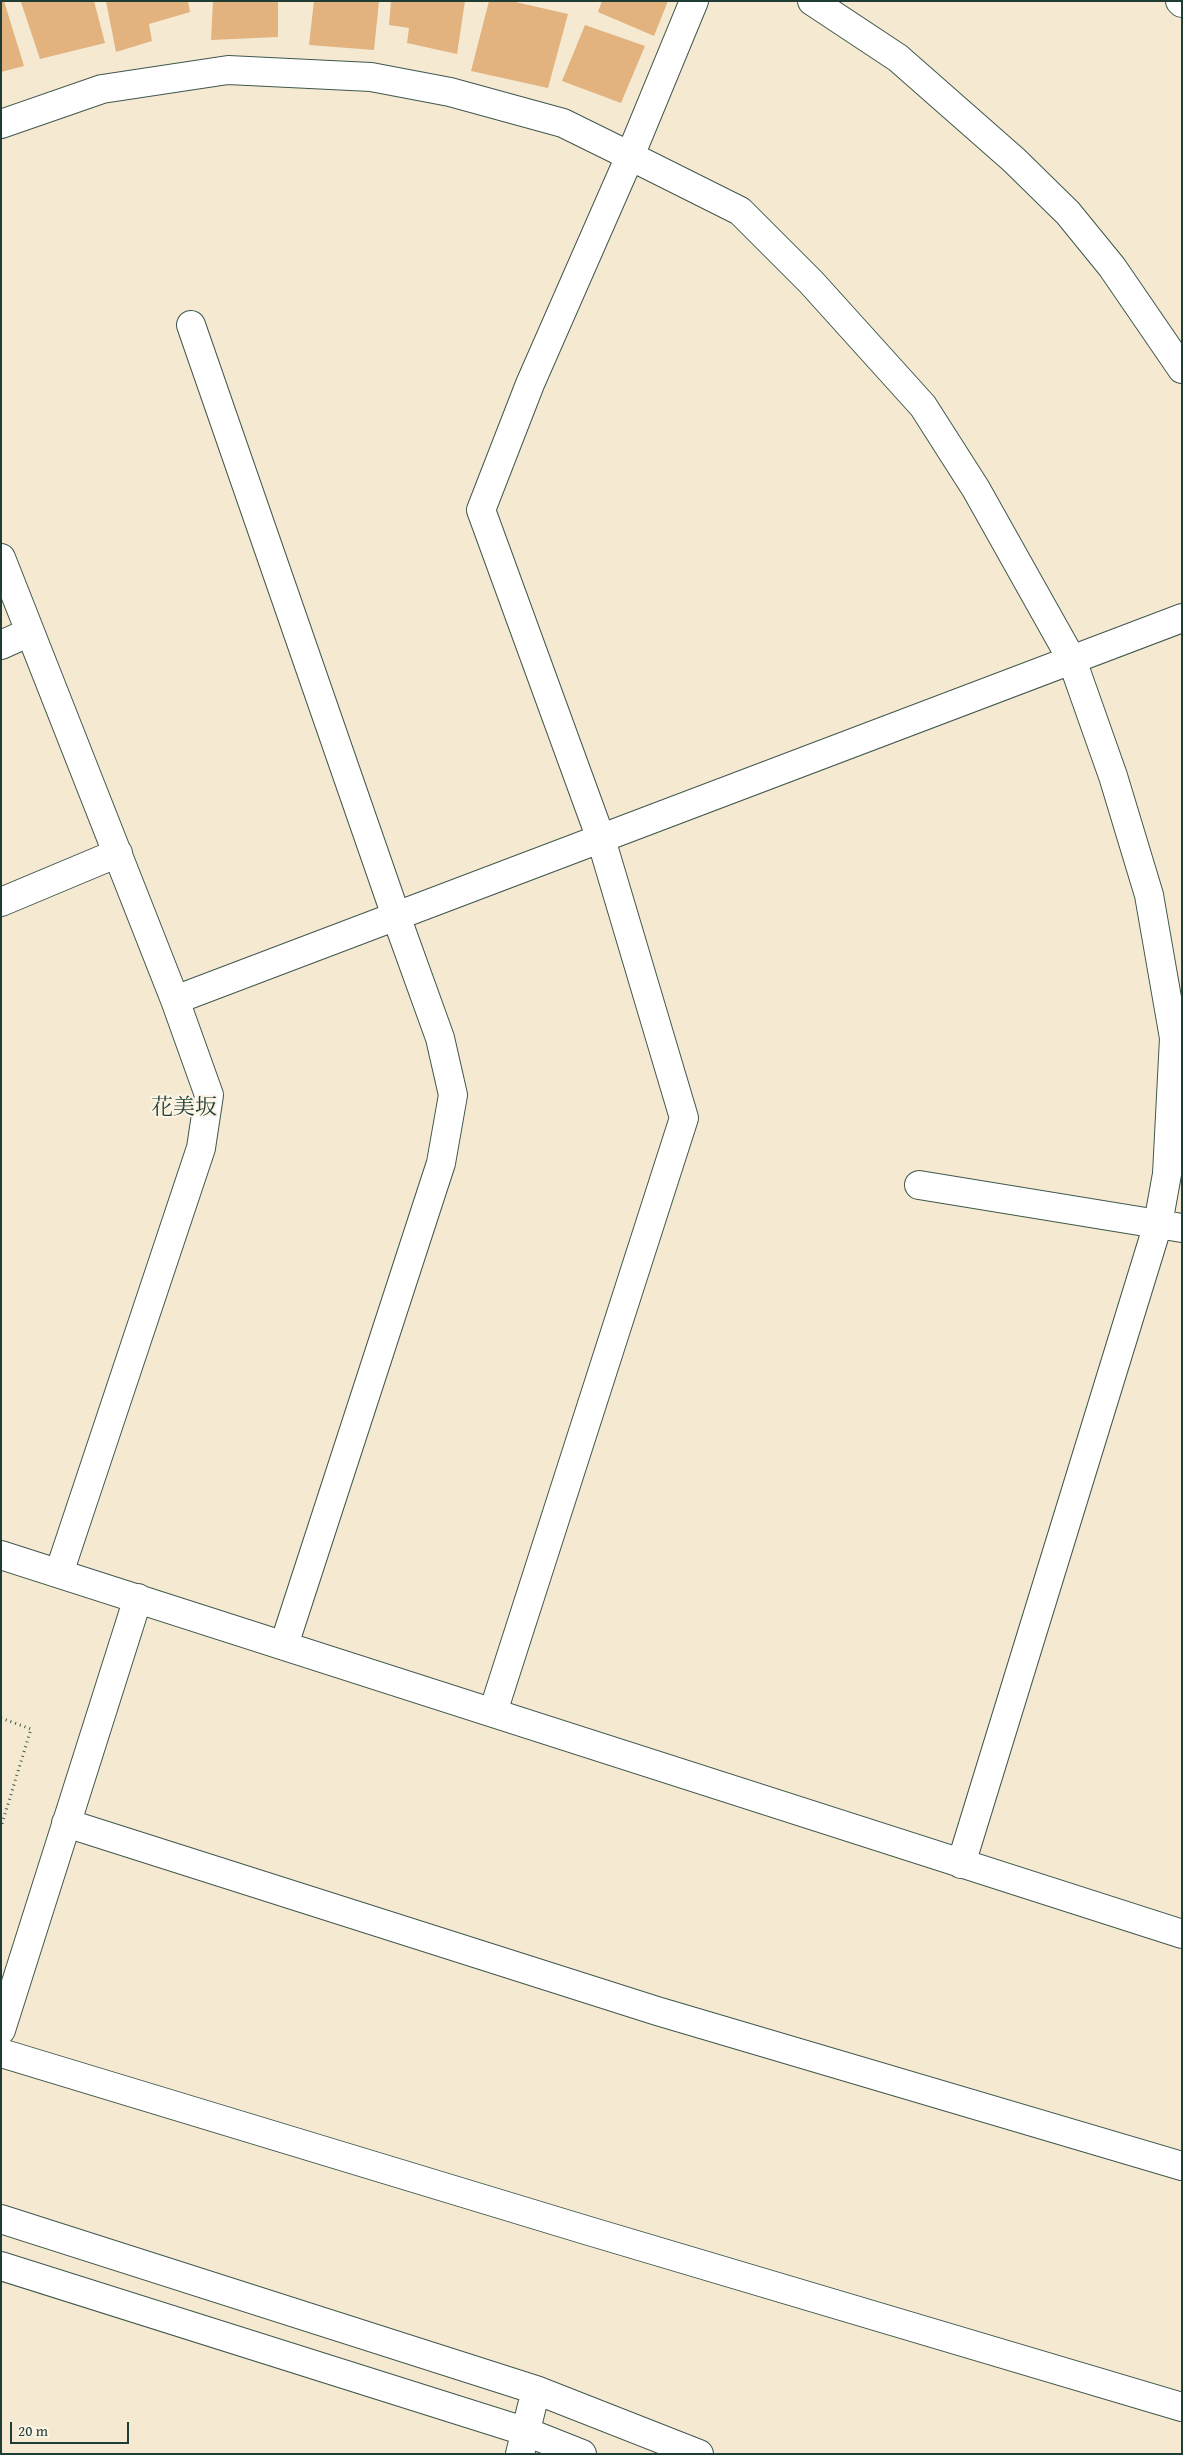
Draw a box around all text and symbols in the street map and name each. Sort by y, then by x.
district label: 花美坂 [151,1095,217,1121]
scale bar [12,2412,131,2444]
text: 20 m [18,2420,48,2441]

